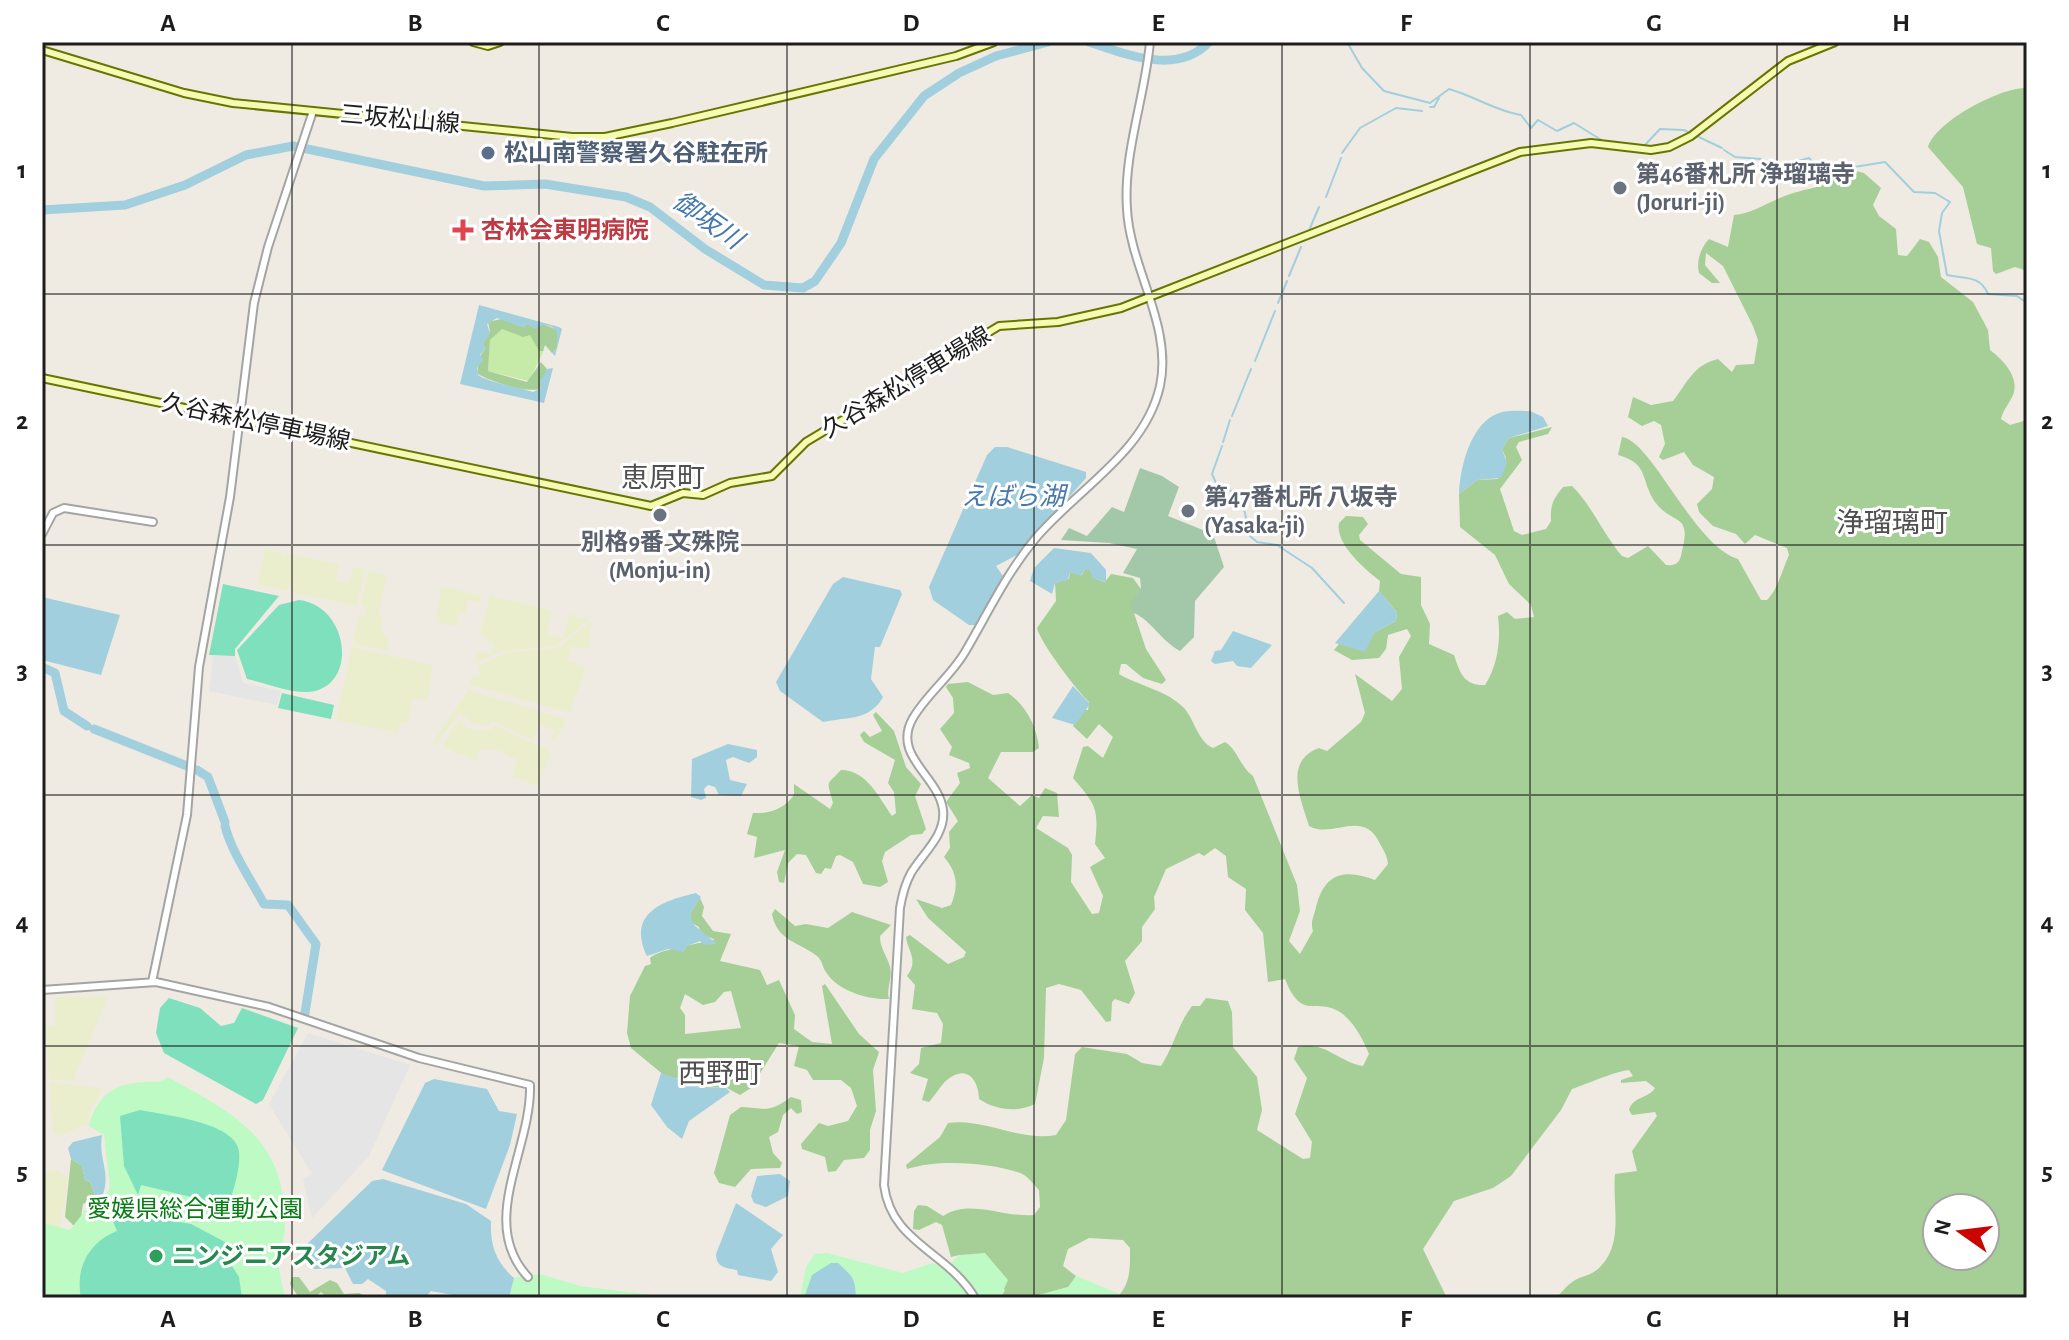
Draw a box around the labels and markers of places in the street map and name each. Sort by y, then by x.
place label: 松山南警察署久谷駐在所 [504,140,768,166]
marker: 松山南警察署久谷駐在所 [479,144,497,162]
place label: 第46番札所 浄瑠璃寺 (Joruri-ji) [1636,161,1855,215]
marker: 第46番札所 浄瑠璃寺 (Joruri-ji) [1611,179,1629,197]
place label: 杏林会東明病院 [481,217,649,243]
marker: 杏林会東明病院 [452,219,474,241]
place label: 第47番札所 八坂寺 (Yasaka-ji) [1204,484,1398,538]
marker: 第47番札所 八坂寺 (Yasaka-ji) [1179,502,1197,520]
marker: 別格9番 文殊院 (Monju-in) [651,506,669,524]
place label: 別格9番 文殊院 (Monju-in) [580,529,740,583]
place label: ニンジニアスタジアム [172,1243,410,1269]
marker: ニンジニアスタジアム [147,1247,165,1265]

